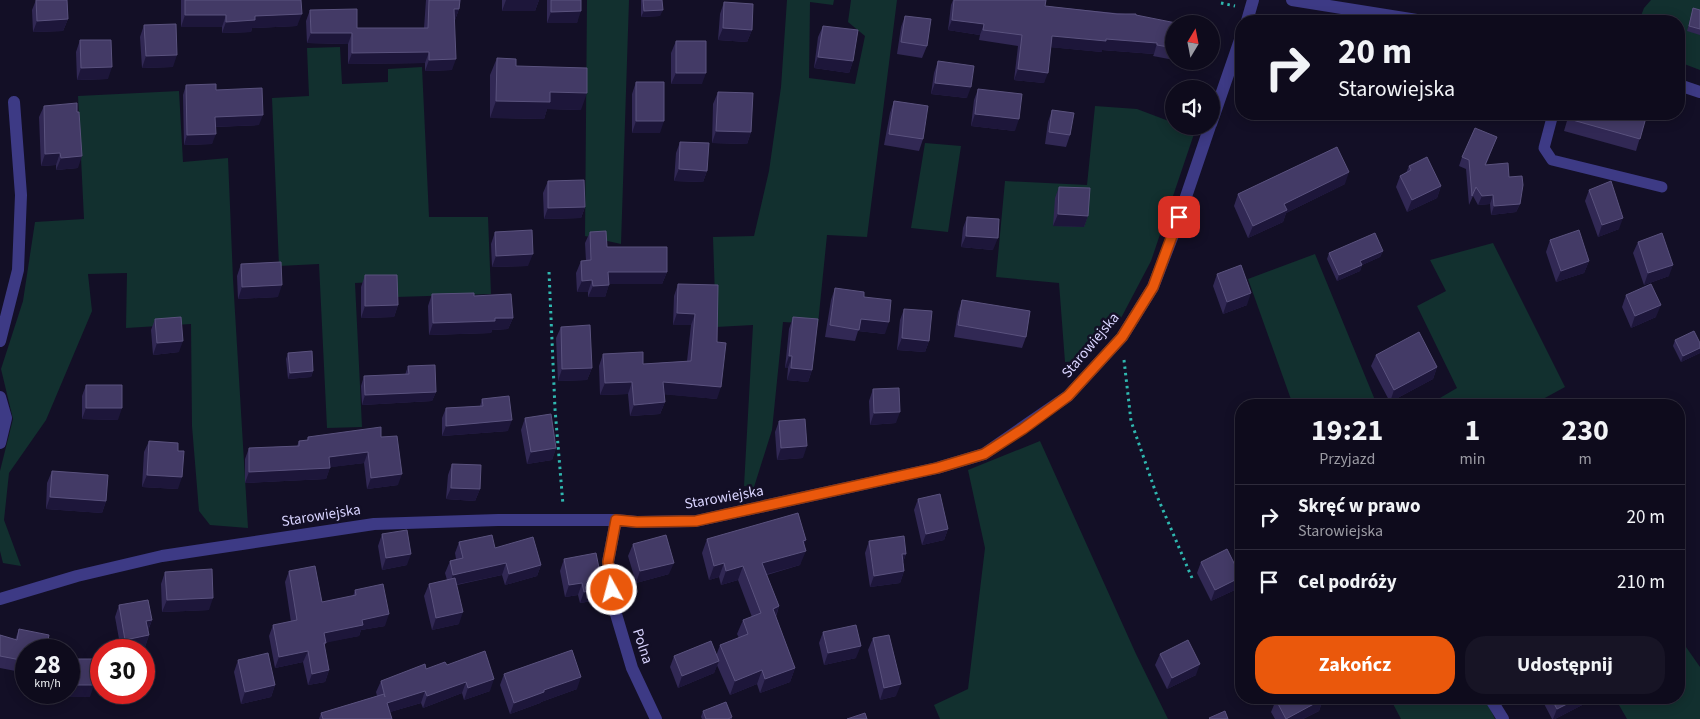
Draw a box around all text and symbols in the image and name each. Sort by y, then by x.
north arrow [1165,15,1220,70]
map controls [1165,15,1220,135]
text: 20 m [1338,27,1412,77]
icon: right [1255,35,1320,100]
text: Starowiejska [1338,73,1455,105]
button: sound [1165,80,1220,135]
pin [1158,196,1200,238]
icon: arrive [1165,203,1193,231]
street label: Starowiejska [1057,308,1124,383]
text: 19:21 [1311,409,1383,452]
text: 1 [1464,409,1480,452]
text: 230 [1561,409,1609,452]
text: Przyjazd [1319,448,1375,470]
text: min [1459,448,1485,470]
text: m [1579,448,1592,470]
street label: Starowiejska [683,480,765,515]
text: Skręć w prawo [1298,493,1420,520]
street label: Starowiejska [280,499,362,532]
icon: right [1255,503,1283,531]
text: 20 m [1627,504,1665,531]
text: Starowiejska [1298,520,1383,542]
position arrow [585,563,637,615]
icon: arrive [1255,568,1283,596]
text: Cel podróży [1298,569,1397,596]
text: 210 m [1617,569,1665,596]
street label: Polna [627,626,658,666]
button: Zakończ [1255,636,1455,694]
button: Udostępnij [1465,636,1665,694]
speed limit sign: 30 [90,639,155,704]
text: 28 [34,647,61,683]
text: km/h [34,675,61,692]

